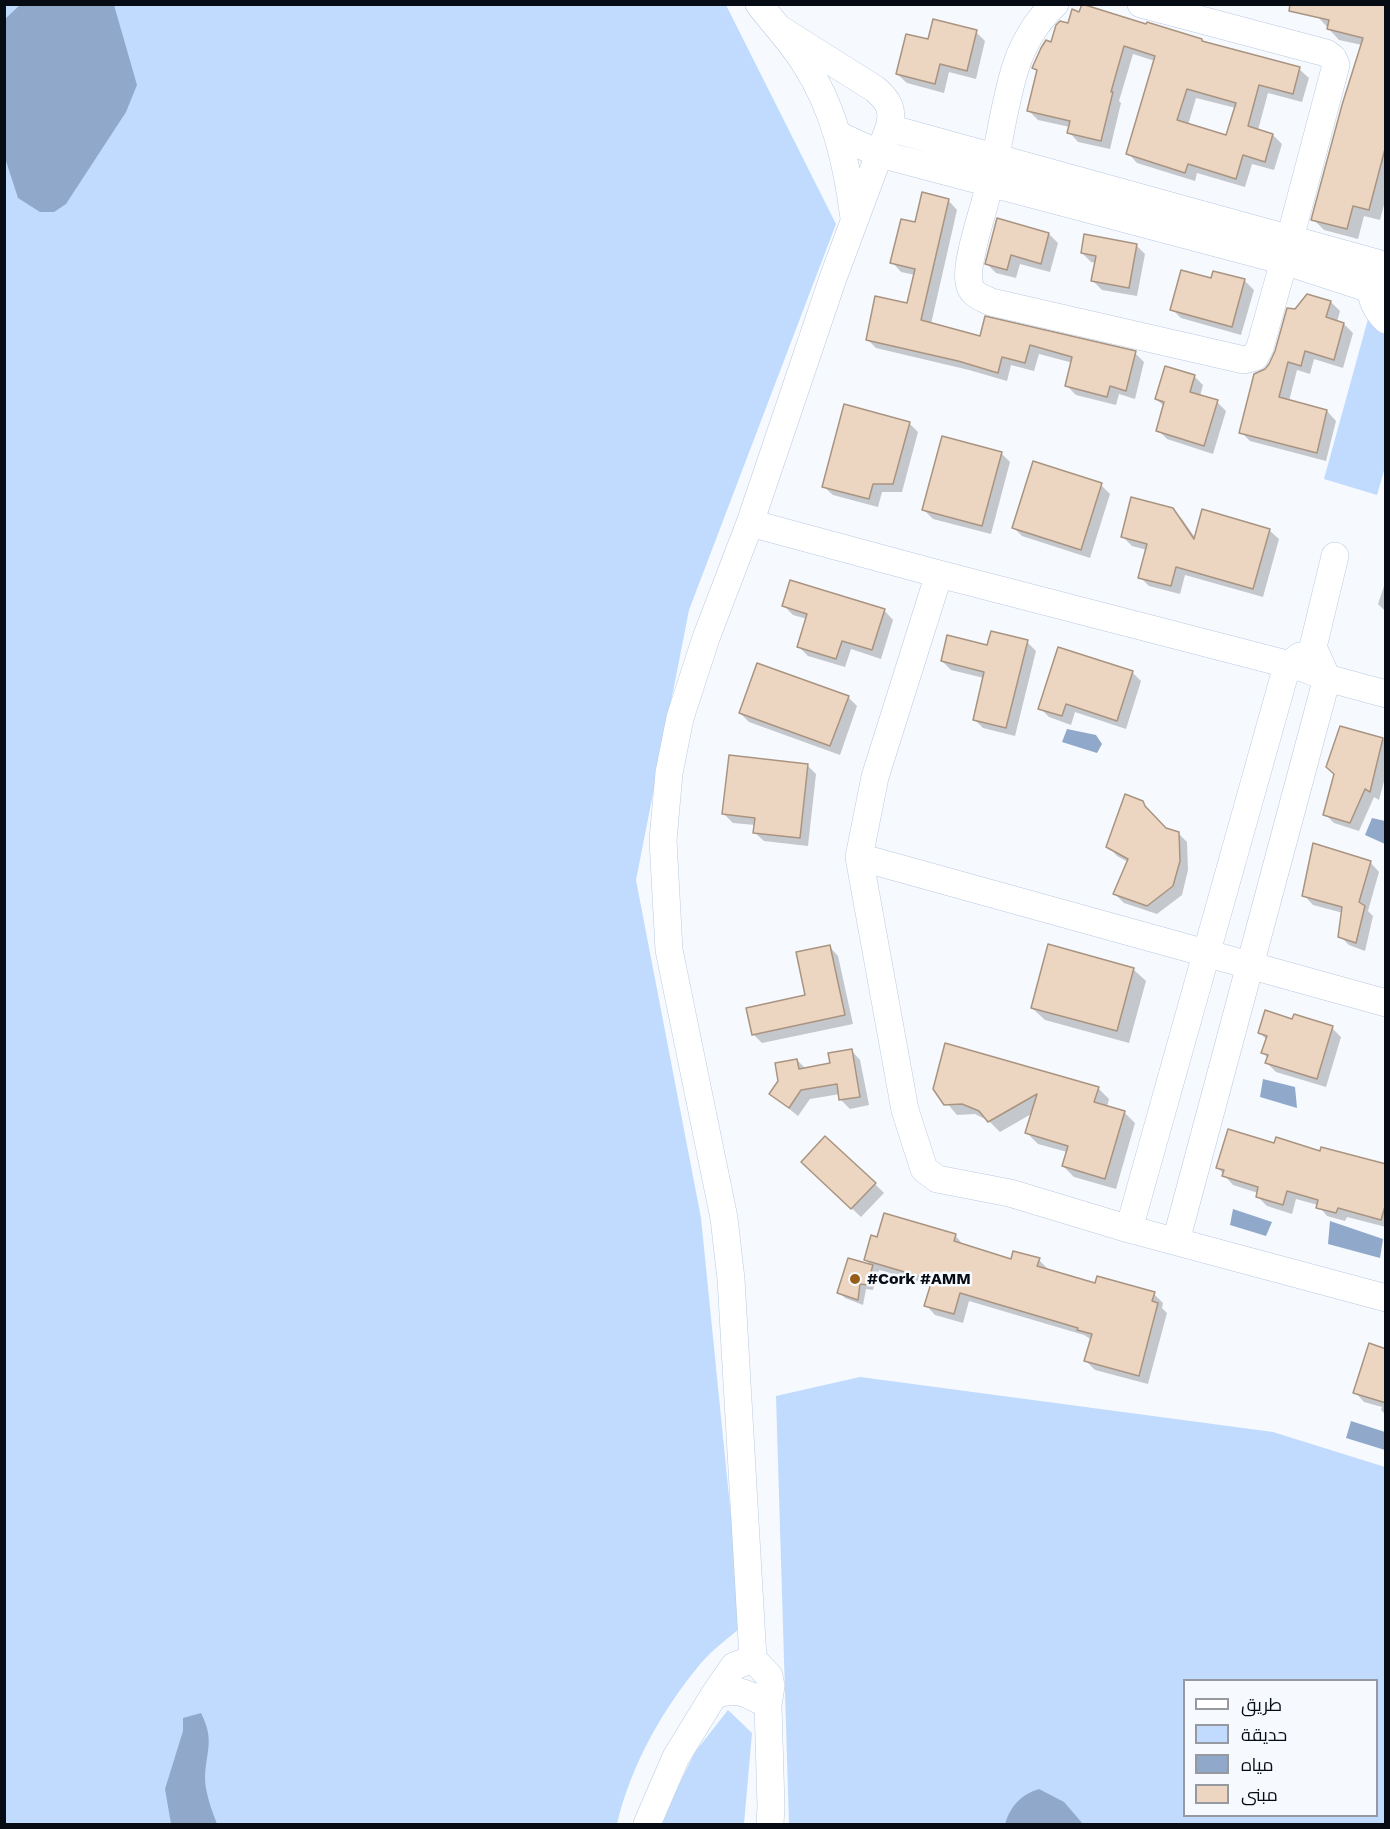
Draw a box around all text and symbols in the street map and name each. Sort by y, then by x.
place label: #Cork #AMM [867,1269,971,1289]
marker: #Cork #AMM [848,1272,862,1286]
legend [1183,1679,1378,1817]
text: طريق [1241,1694,1282,1715]
text: حديقة [1241,1724,1287,1745]
text: مياه [1241,1754,1274,1775]
text: مبنى [1241,1784,1278,1805]

